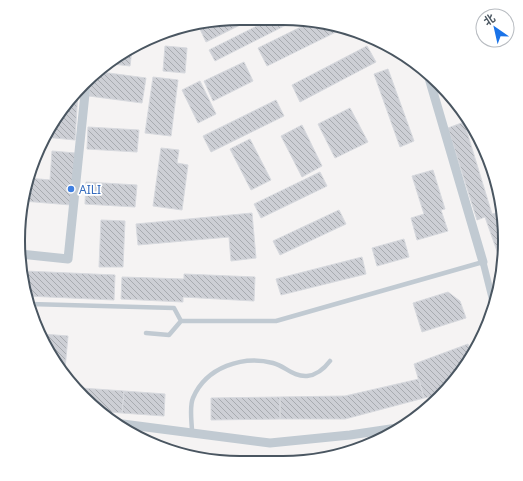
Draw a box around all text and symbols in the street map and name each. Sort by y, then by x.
north arrow [475,8,515,48]
text: 北 [480,10,498,29]
place label: AILI [79,181,101,198]
marker: AILI [66,184,76,194]

